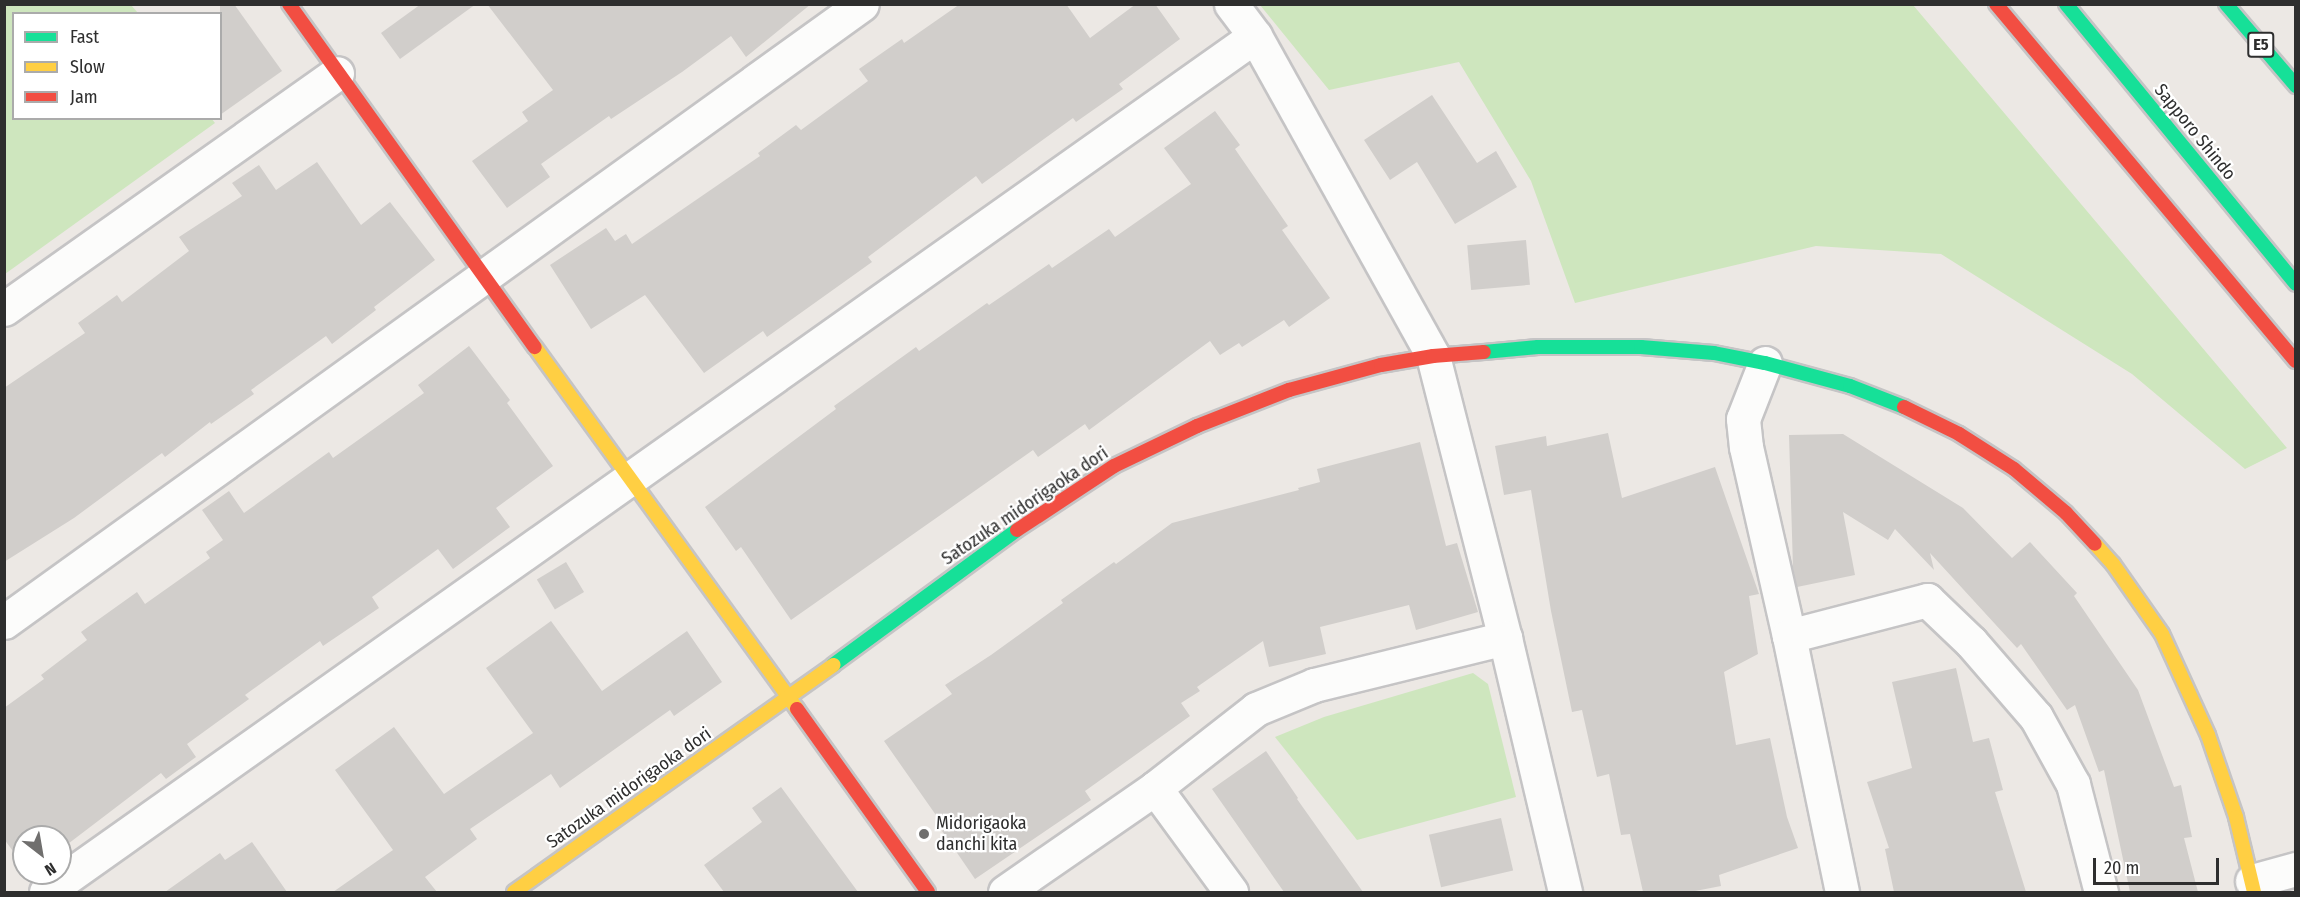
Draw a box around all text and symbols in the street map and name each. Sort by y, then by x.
legend [12,12,222,120]
text: Fast [70,26,99,48]
road number: E5 [2246,32,2276,58]
text: Slow [70,56,105,78]
street label: Sapporo Shindo [2150,80,2240,184]
text: Jam [70,86,98,108]
street label: Satozuka midorigaoka dori [938,442,1112,570]
street label: Satozuka midorigaoka dori [542,723,716,853]
place label: Midorigaoka danchi kita [936,813,1027,856]
north arrow [12,825,72,885]
marker: Midorigaoka danchi kita [917,827,931,841]
scale bar [2096,846,2222,884]
text: 20 m [2104,857,2139,879]
text: N [41,859,60,880]

